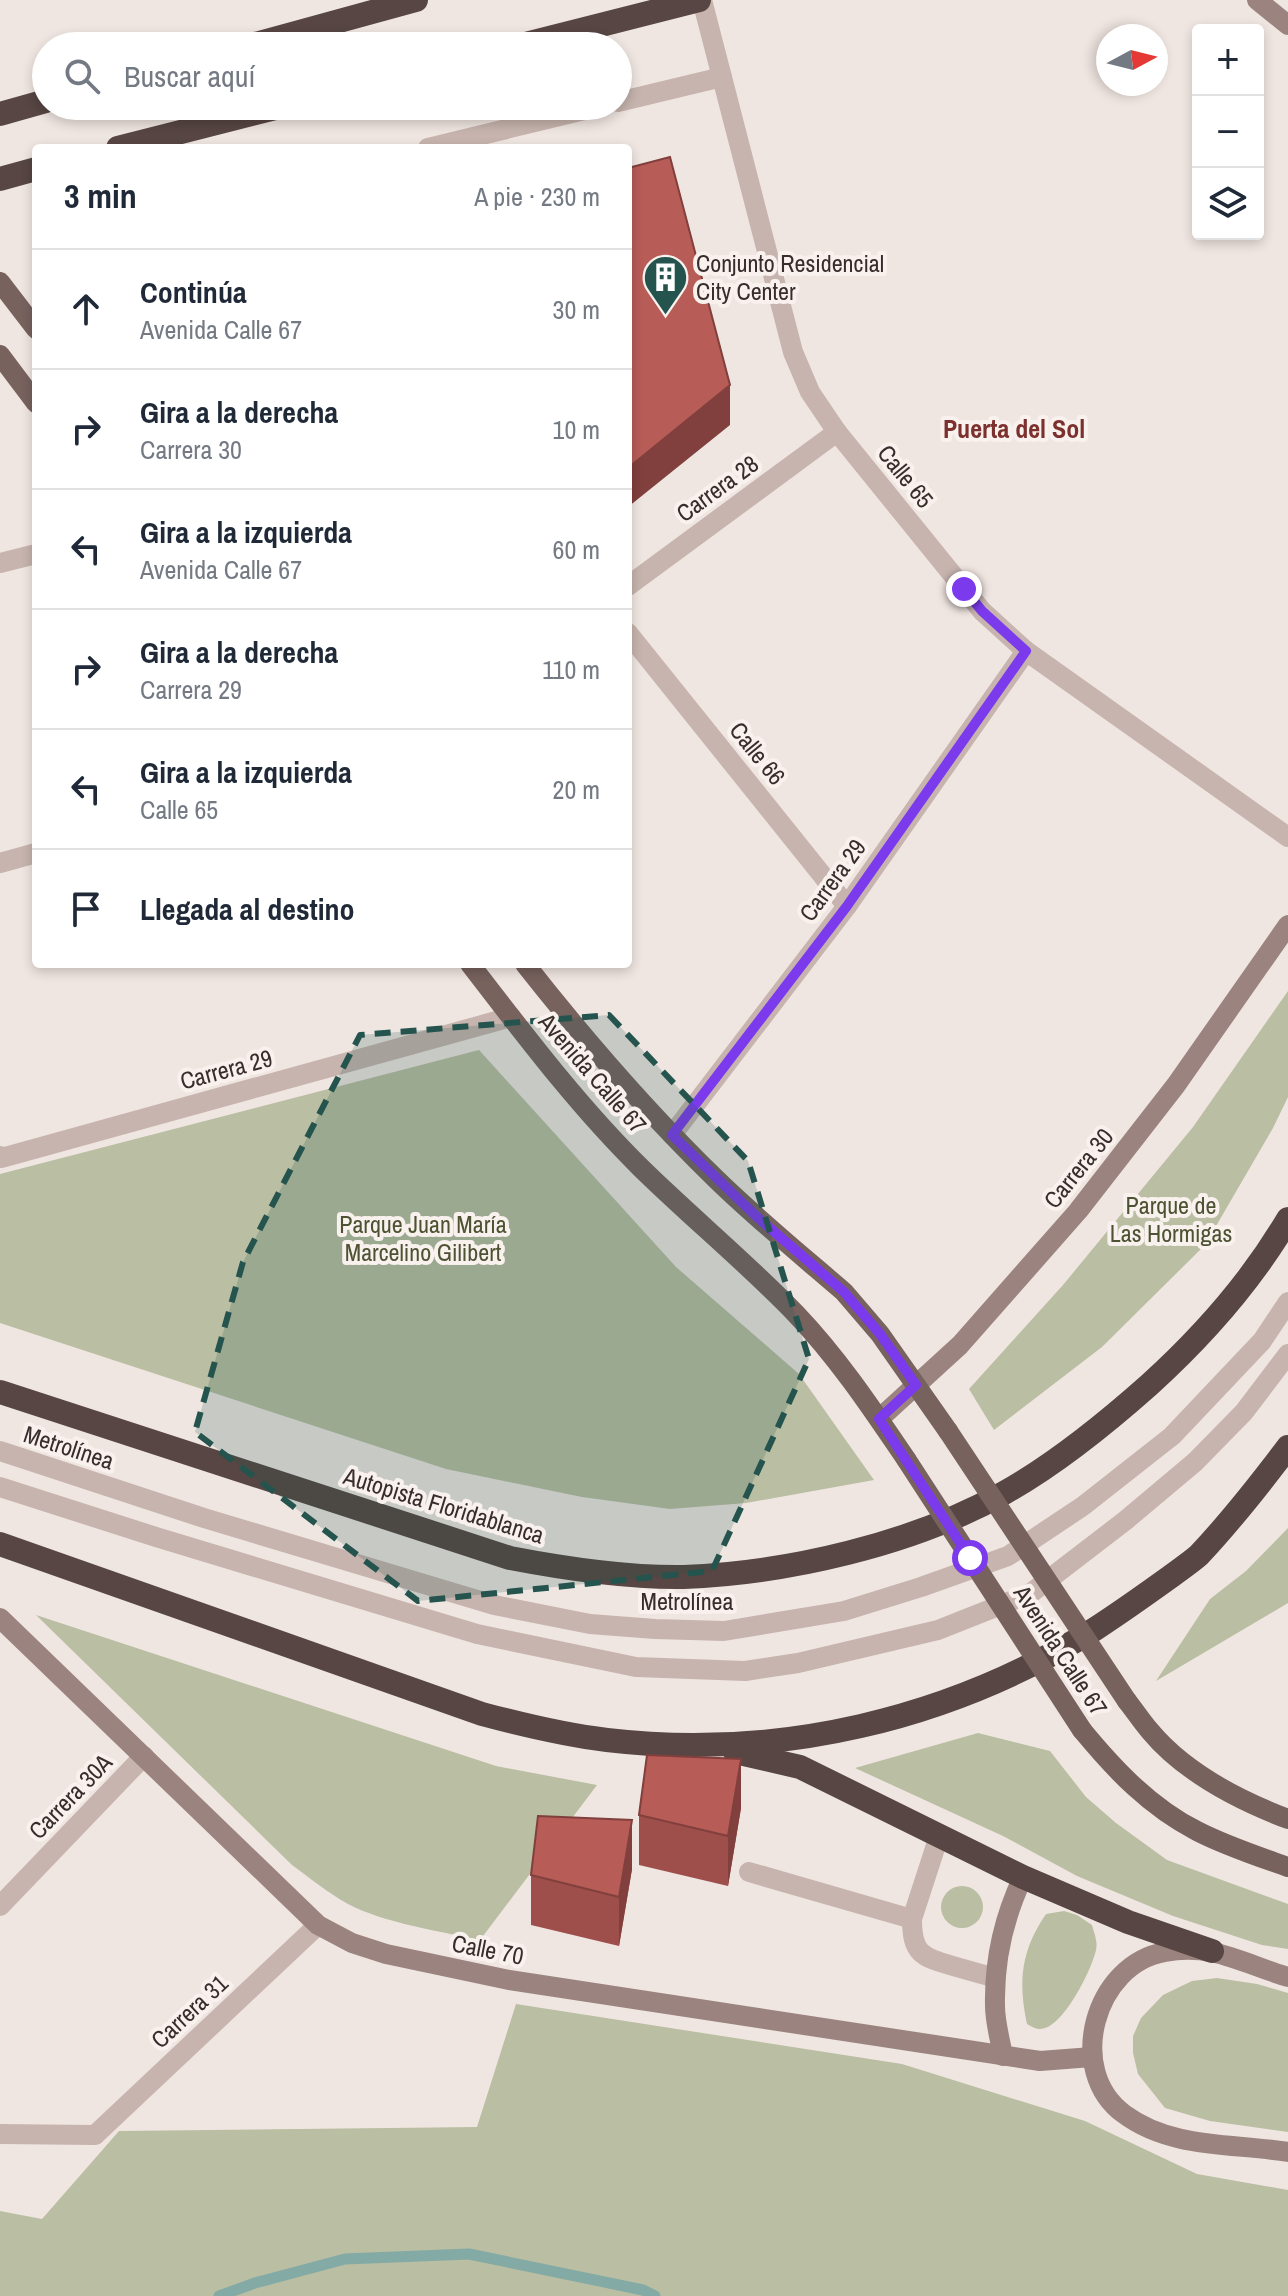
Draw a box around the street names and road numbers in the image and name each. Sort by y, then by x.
street label: Calle 65 [871,438,941,514]
street label: Carrera 28 [670,447,764,529]
street label: Calle 66 [723,715,793,791]
street label: Carrera 29 [791,833,873,927]
street label: Avenida Calle 67 [531,1005,654,1140]
street label: Carrera 29 [176,1041,276,1097]
street label: Carrera 30 [1036,1121,1120,1215]
street label: Metrolínea [20,1417,118,1477]
street label: Autopista Floridablanca [339,1459,548,1551]
street label: Avenida Calle 67 [1006,1578,1115,1721]
street label: Metrolínea [641,1585,734,1617]
street label: Carrera 30A [21,1746,119,1846]
street label: Calle 70 [450,1926,526,1972]
street label: Carrera 31 [144,1967,234,2055]

